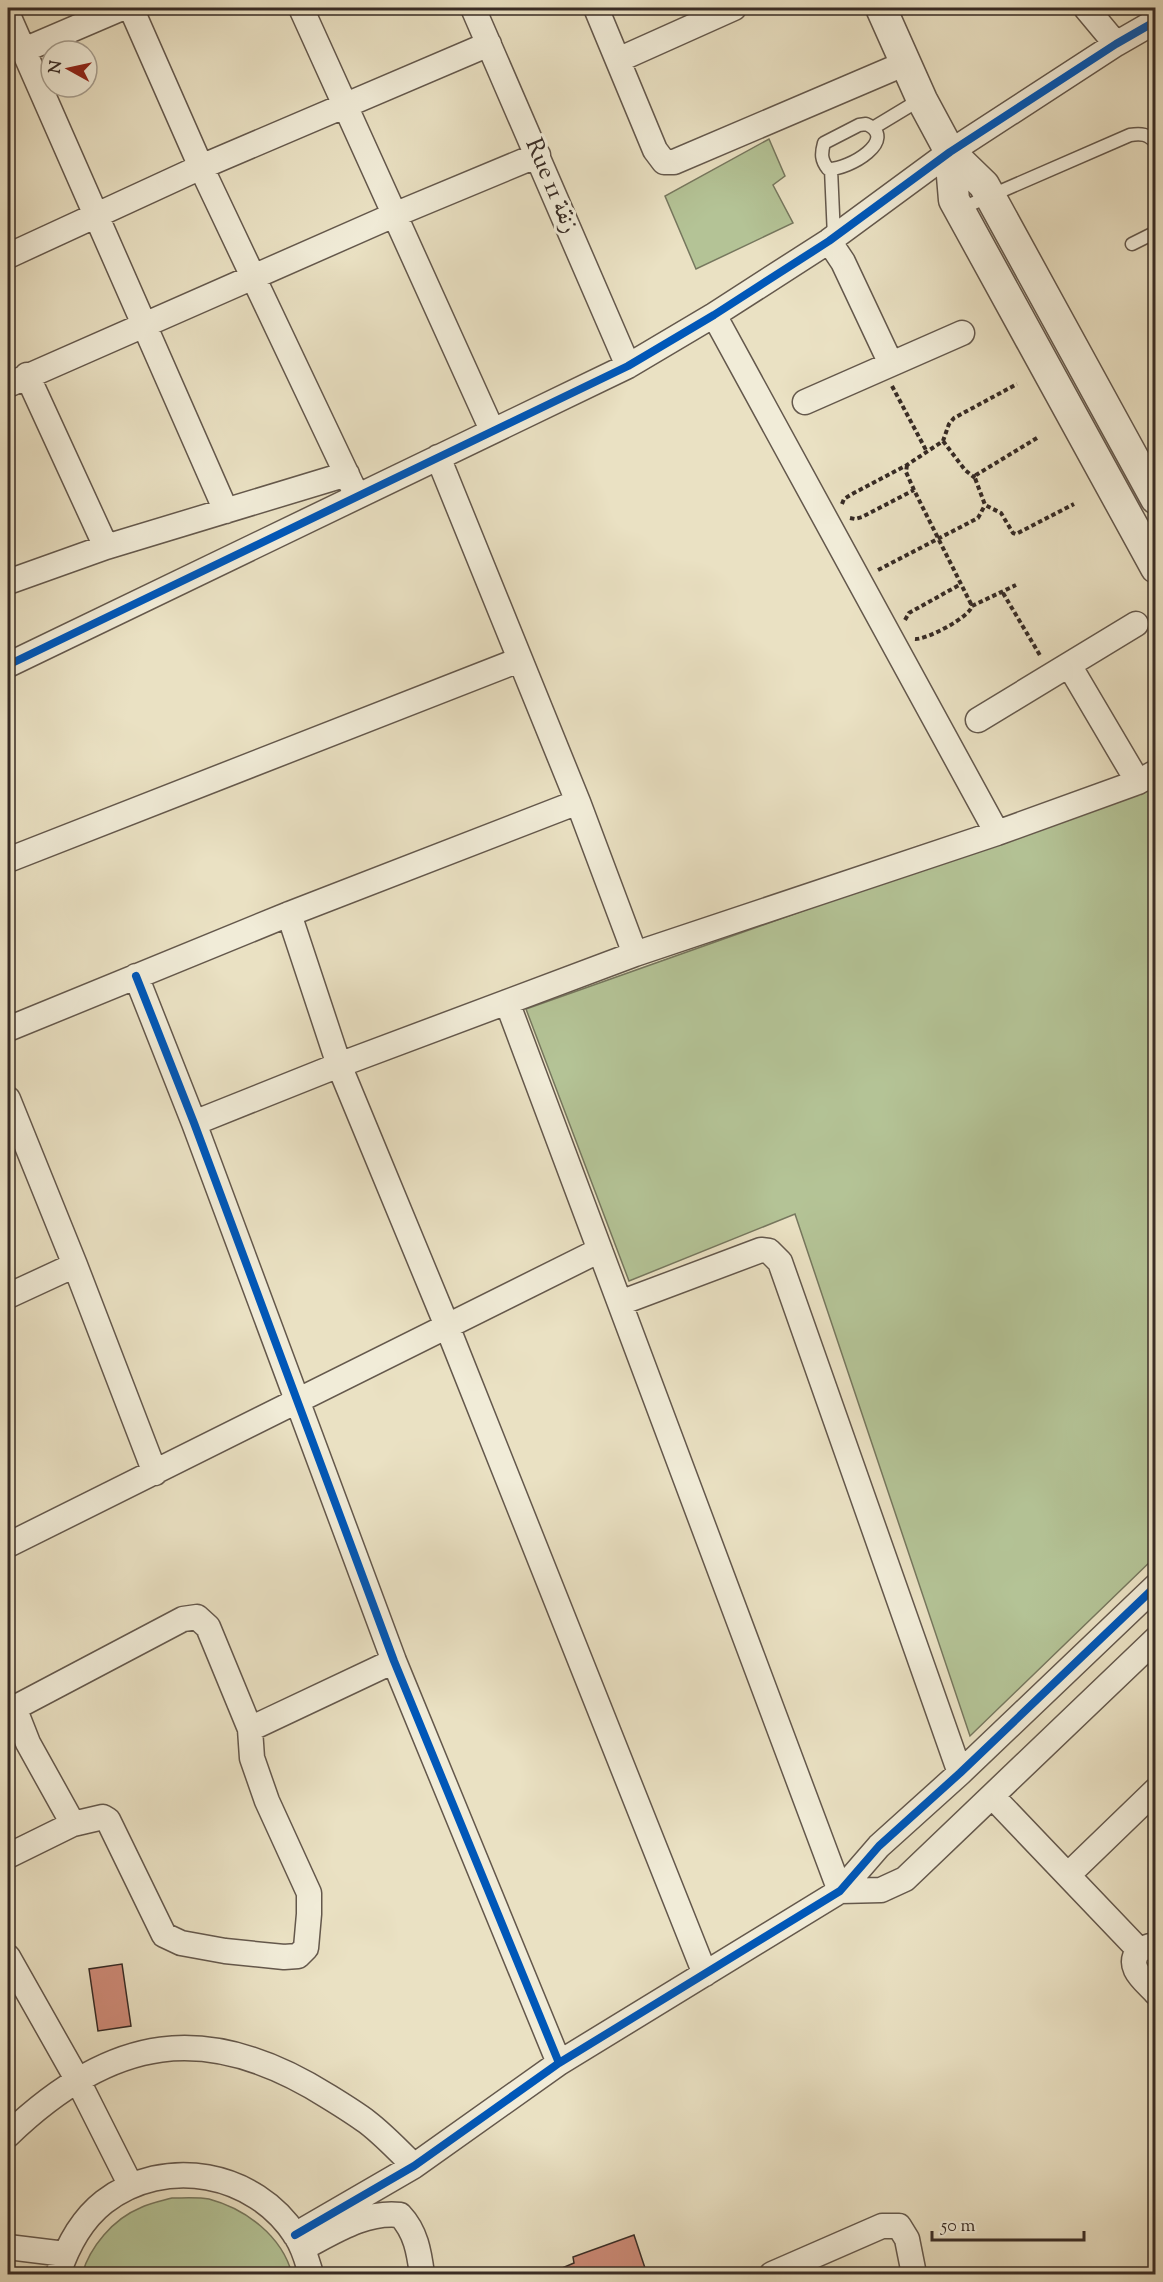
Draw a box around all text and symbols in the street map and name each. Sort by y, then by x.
north arrow [39,39,99,99]
text: N [44,59,69,75]
street label: Rue 11 زنقة [516,133,586,239]
scale bar [932,2204,1084,2242]
text: 50 m [940,2214,976,2240]

